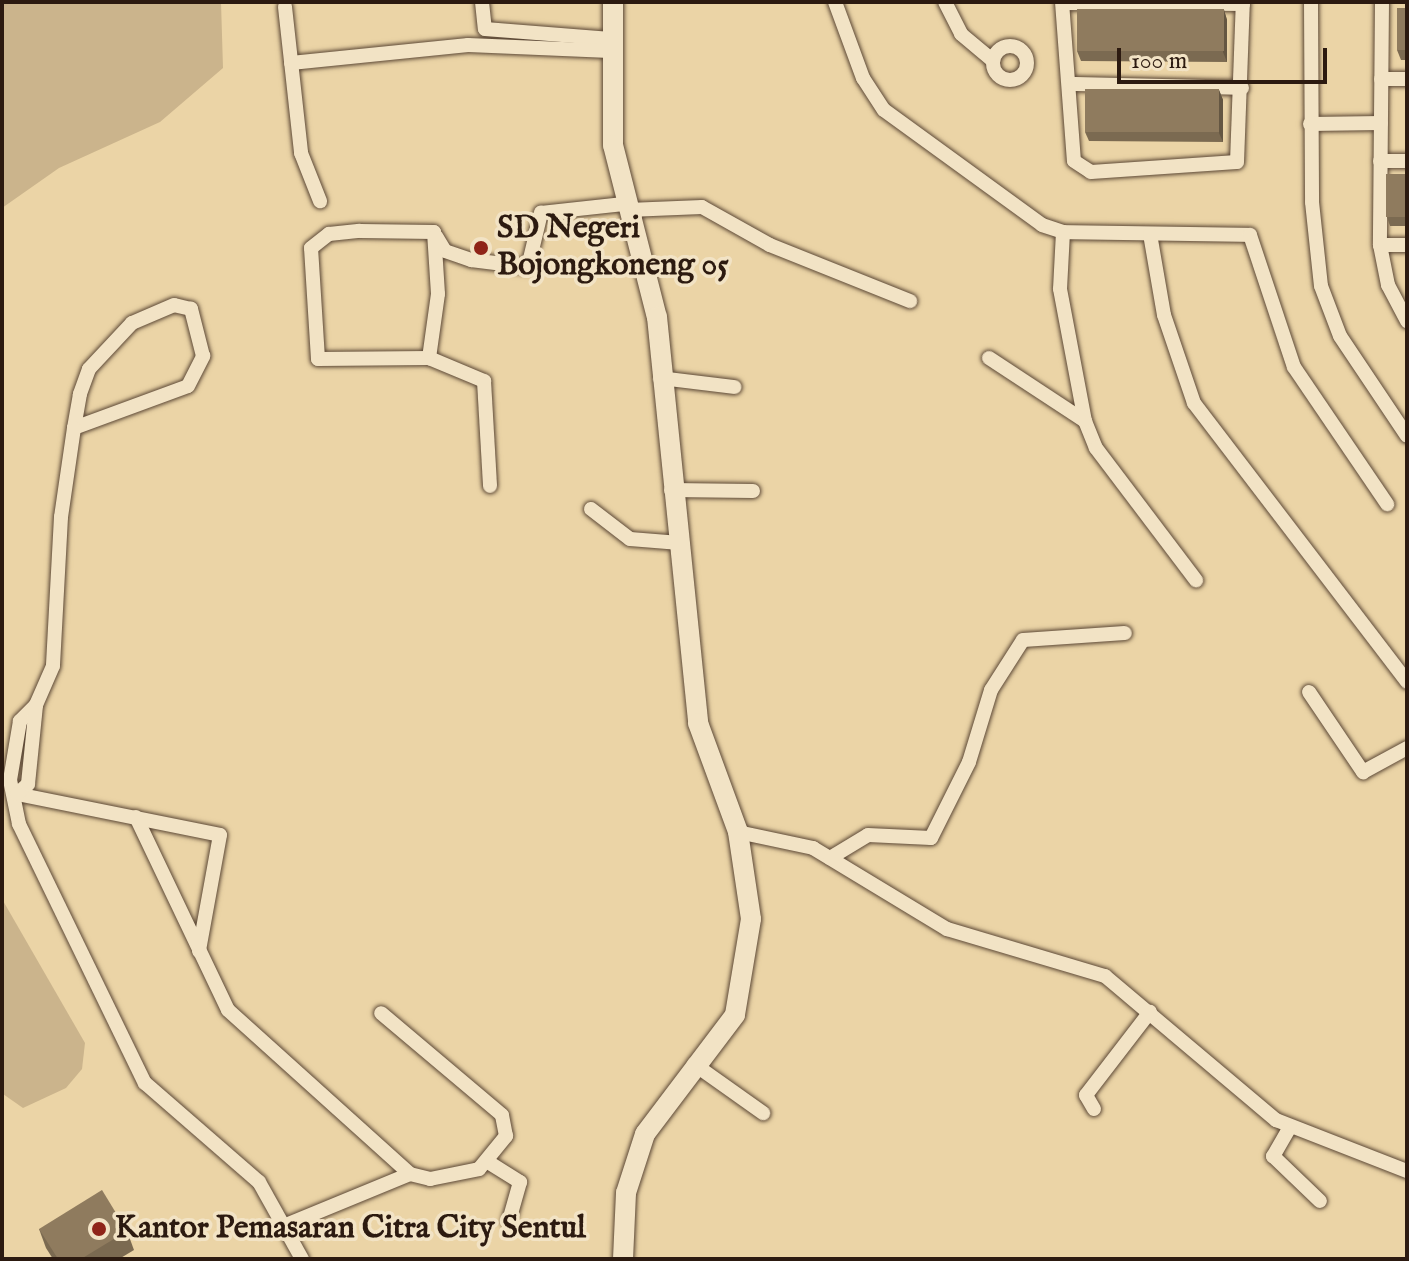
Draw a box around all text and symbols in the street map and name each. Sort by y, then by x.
scale bar [1121,32,1331,82]
text: 100 m [1131,46,1187,77]
place label: SD Negeri Bojongkoneng 05 [497,211,729,286]
marker: SD Negeri Bojongkoneng 05 [472,239,490,257]
place label: Kantor Pemasaran Citra City Sentul [115,1210,586,1248]
marker: Kantor Pemasaran Citra City Sentul [90,1220,108,1238]

